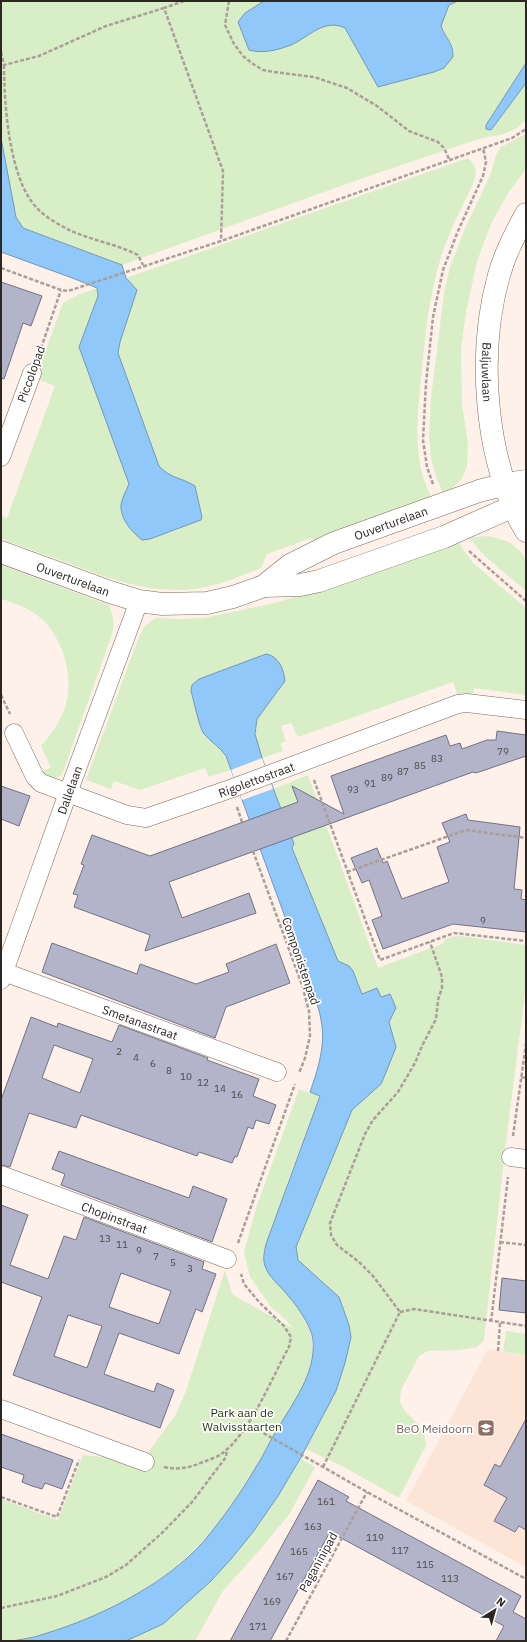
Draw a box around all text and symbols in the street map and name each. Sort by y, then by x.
street label: Baljuwlaan [479,342,496,402]
street label: Piccolopad [14,344,48,404]
street label: Ouverturelaan [352,503,429,543]
street label: Ouverturelaan [35,558,112,599]
house number: 79 [497,745,509,758]
house number: 83 [431,752,443,765]
street label: Rigolettostraat [216,758,296,800]
house number: 85 [414,759,426,772]
street label: Dallelaan [54,764,85,816]
house number: 87 [397,765,409,778]
house number: 89 [381,771,393,784]
house number: 91 [364,777,376,790]
house number: 93 [347,783,359,796]
house number: 9 [480,914,486,927]
street label: Componistenpad [279,915,323,1007]
street label: Smetanastraat [100,1001,180,1043]
house number: 2 [116,1045,122,1058]
house number: 4 [133,1051,139,1064]
house number: 6 [150,1057,156,1070]
house number: 8 [166,1064,172,1077]
house number: 10 [180,1070,192,1083]
house number: 12 [197,1076,209,1089]
house number: 14 [214,1082,226,1095]
house number: 16 [231,1088,243,1101]
street label: Chopinstraat [79,1198,149,1236]
house number: 13 [99,1232,111,1245]
house number: 11 [116,1238,128,1251]
house number: 9 [136,1244,142,1257]
house number: 7 [153,1250,159,1263]
house number: 5 [170,1256,176,1269]
house number: 3 [187,1262,193,1275]
park label: Park aan de Walvisstaarten [202,1405,282,1434]
school or university icon: BeO Meidoorn [476,1418,496,1438]
place label: BeO Meidoorn [396,1421,473,1436]
house number: 161 [317,1495,335,1508]
house number: 163 [304,1520,322,1533]
street label: Paganinipad [295,1529,341,1595]
house number: 119 [366,1531,384,1544]
house number: 117 [391,1544,409,1557]
house number: 165 [290,1545,308,1558]
house number: 115 [416,1558,434,1571]
house number: 167 [276,1570,294,1583]
house number: 113 [441,1572,459,1585]
north arrow [475,1590,515,1630]
text: N [494,1594,508,1610]
house number: 169 [263,1595,281,1608]
house number: 171 [249,1620,267,1633]

